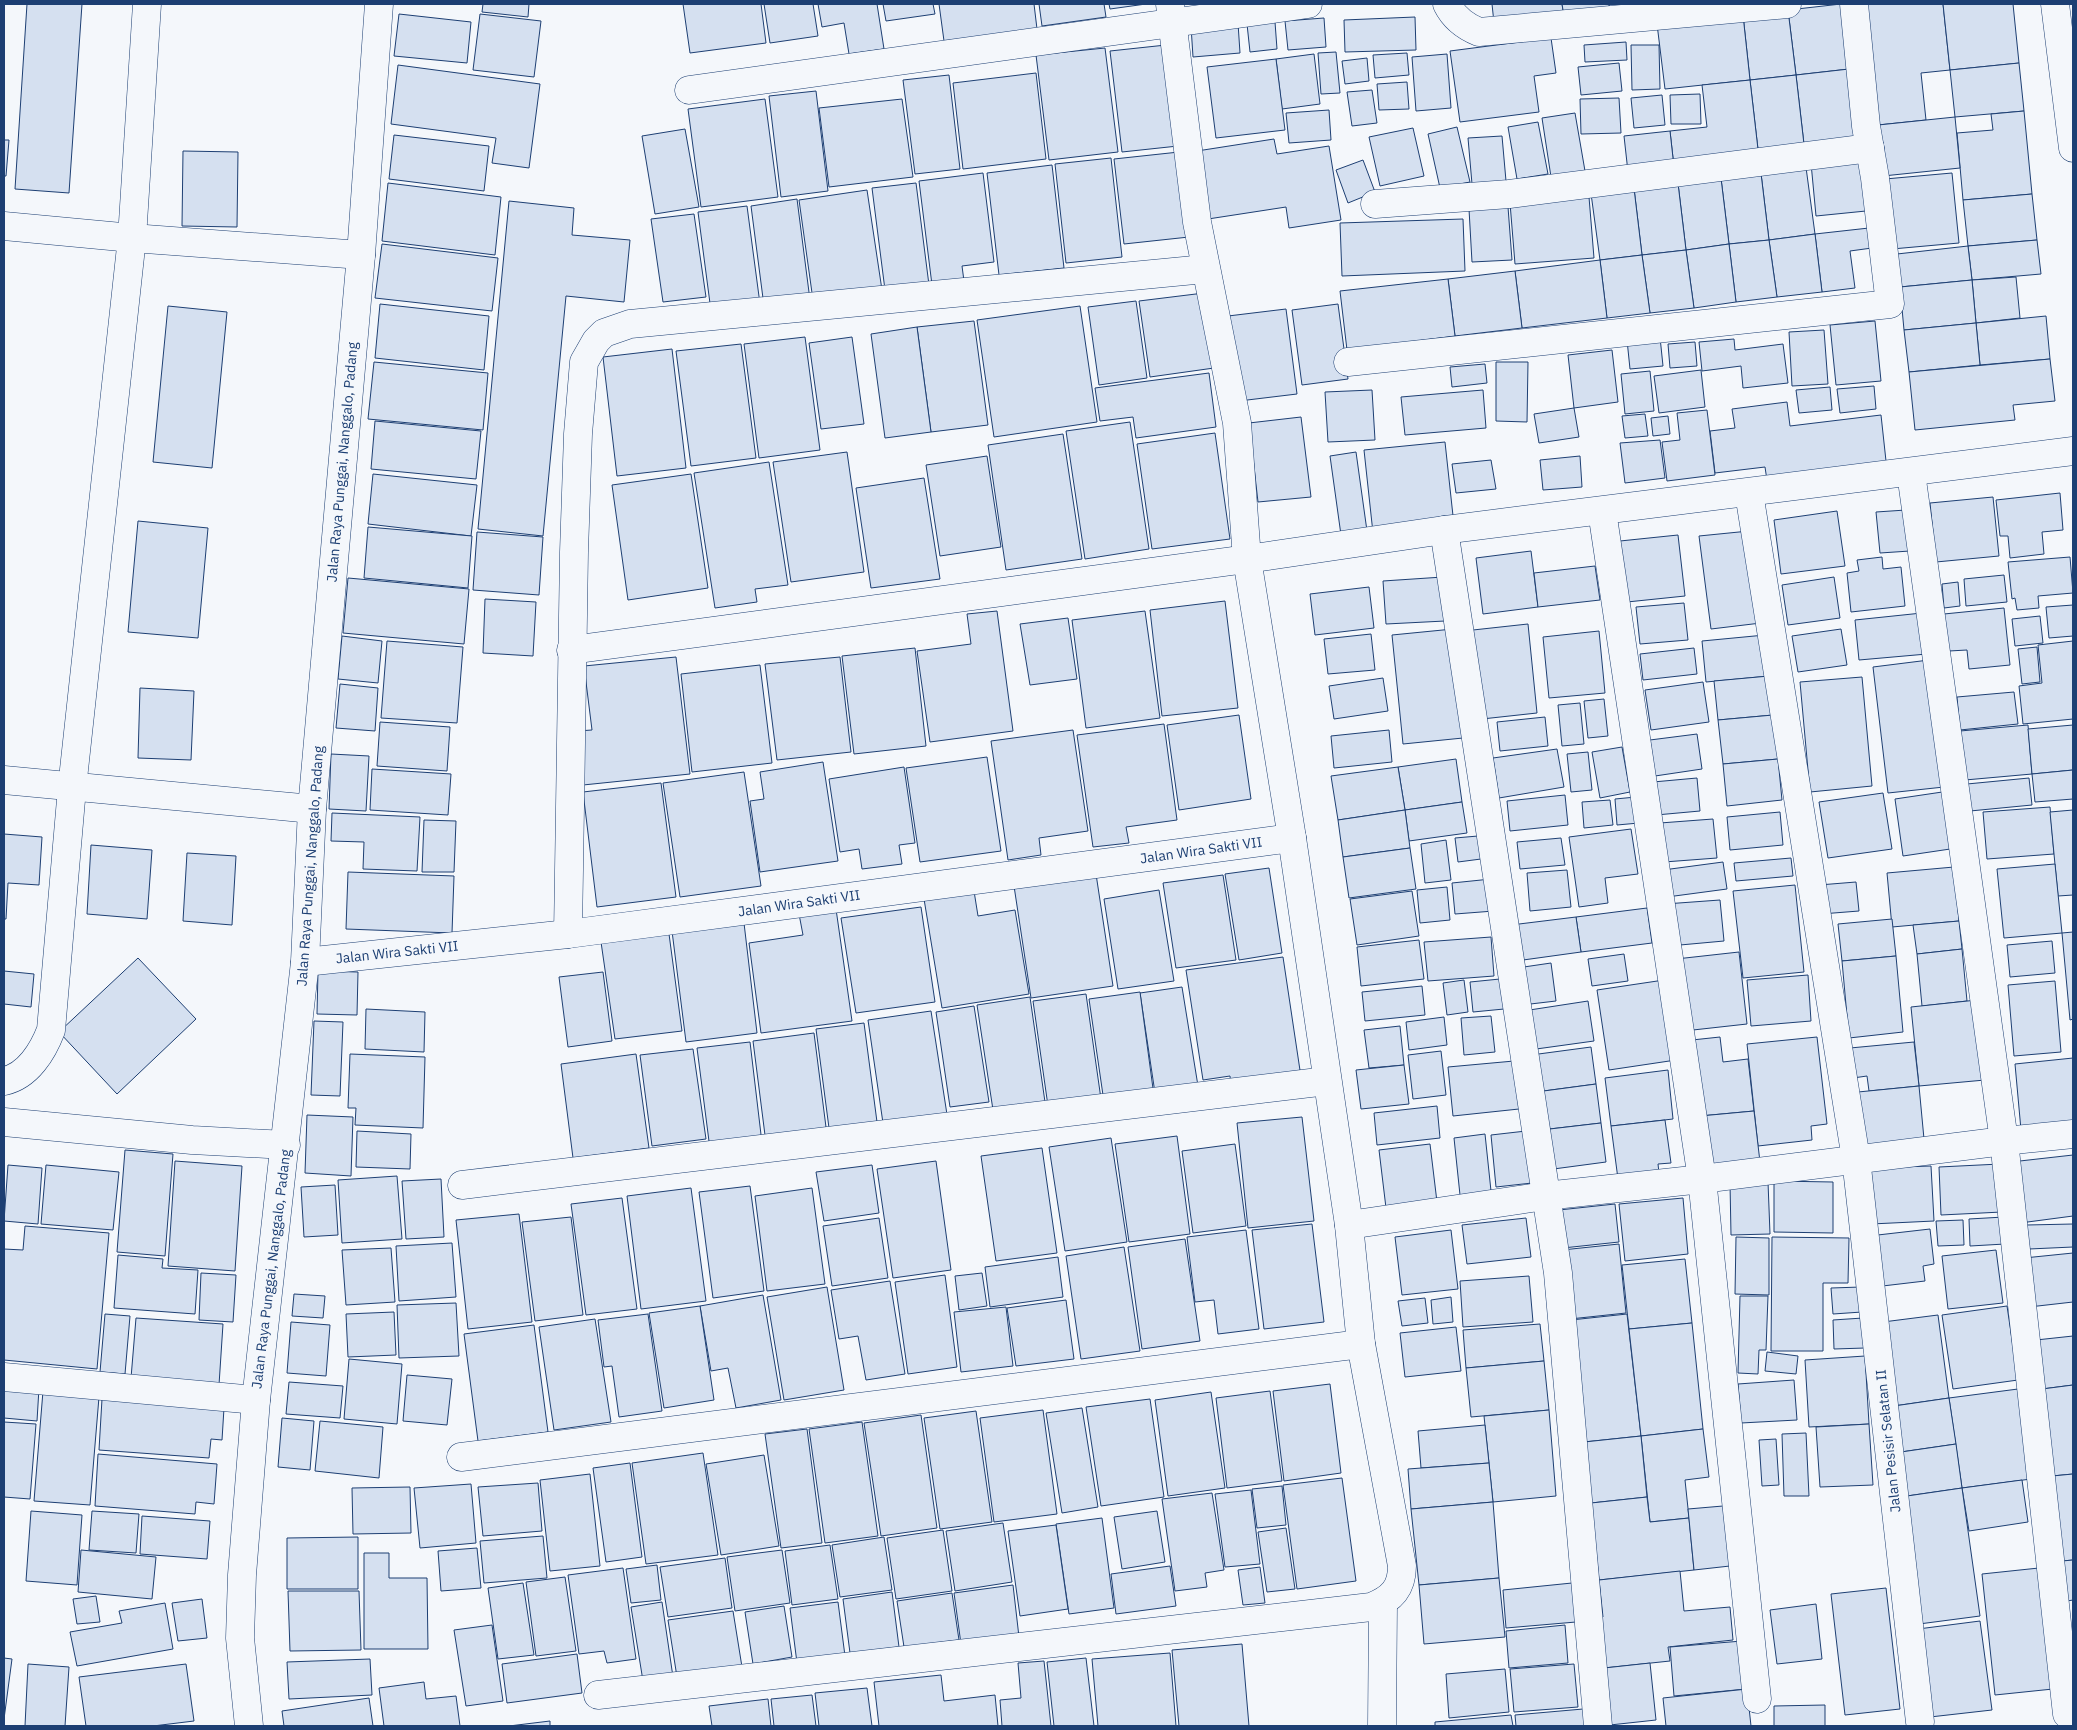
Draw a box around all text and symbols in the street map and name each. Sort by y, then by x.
street label: Jalan Raya Punggai, Nanggalo, Padang [323,341,362,583]
street label: Jalan Raya Punggai, Nanggalo, Padang [293,745,327,987]
street label: Jalan Wira Sakti VII [1139,833,1263,867]
street label: Jalan Wira Sakti VII [737,886,861,920]
street label: Jalan Wira Sakti VII [335,937,459,967]
street label: Jalan Raya Punggai, Nanggalo, Padang [247,1148,295,1390]
street label: Jalan Pesisir Selatan II [1872,1368,1904,1514]

